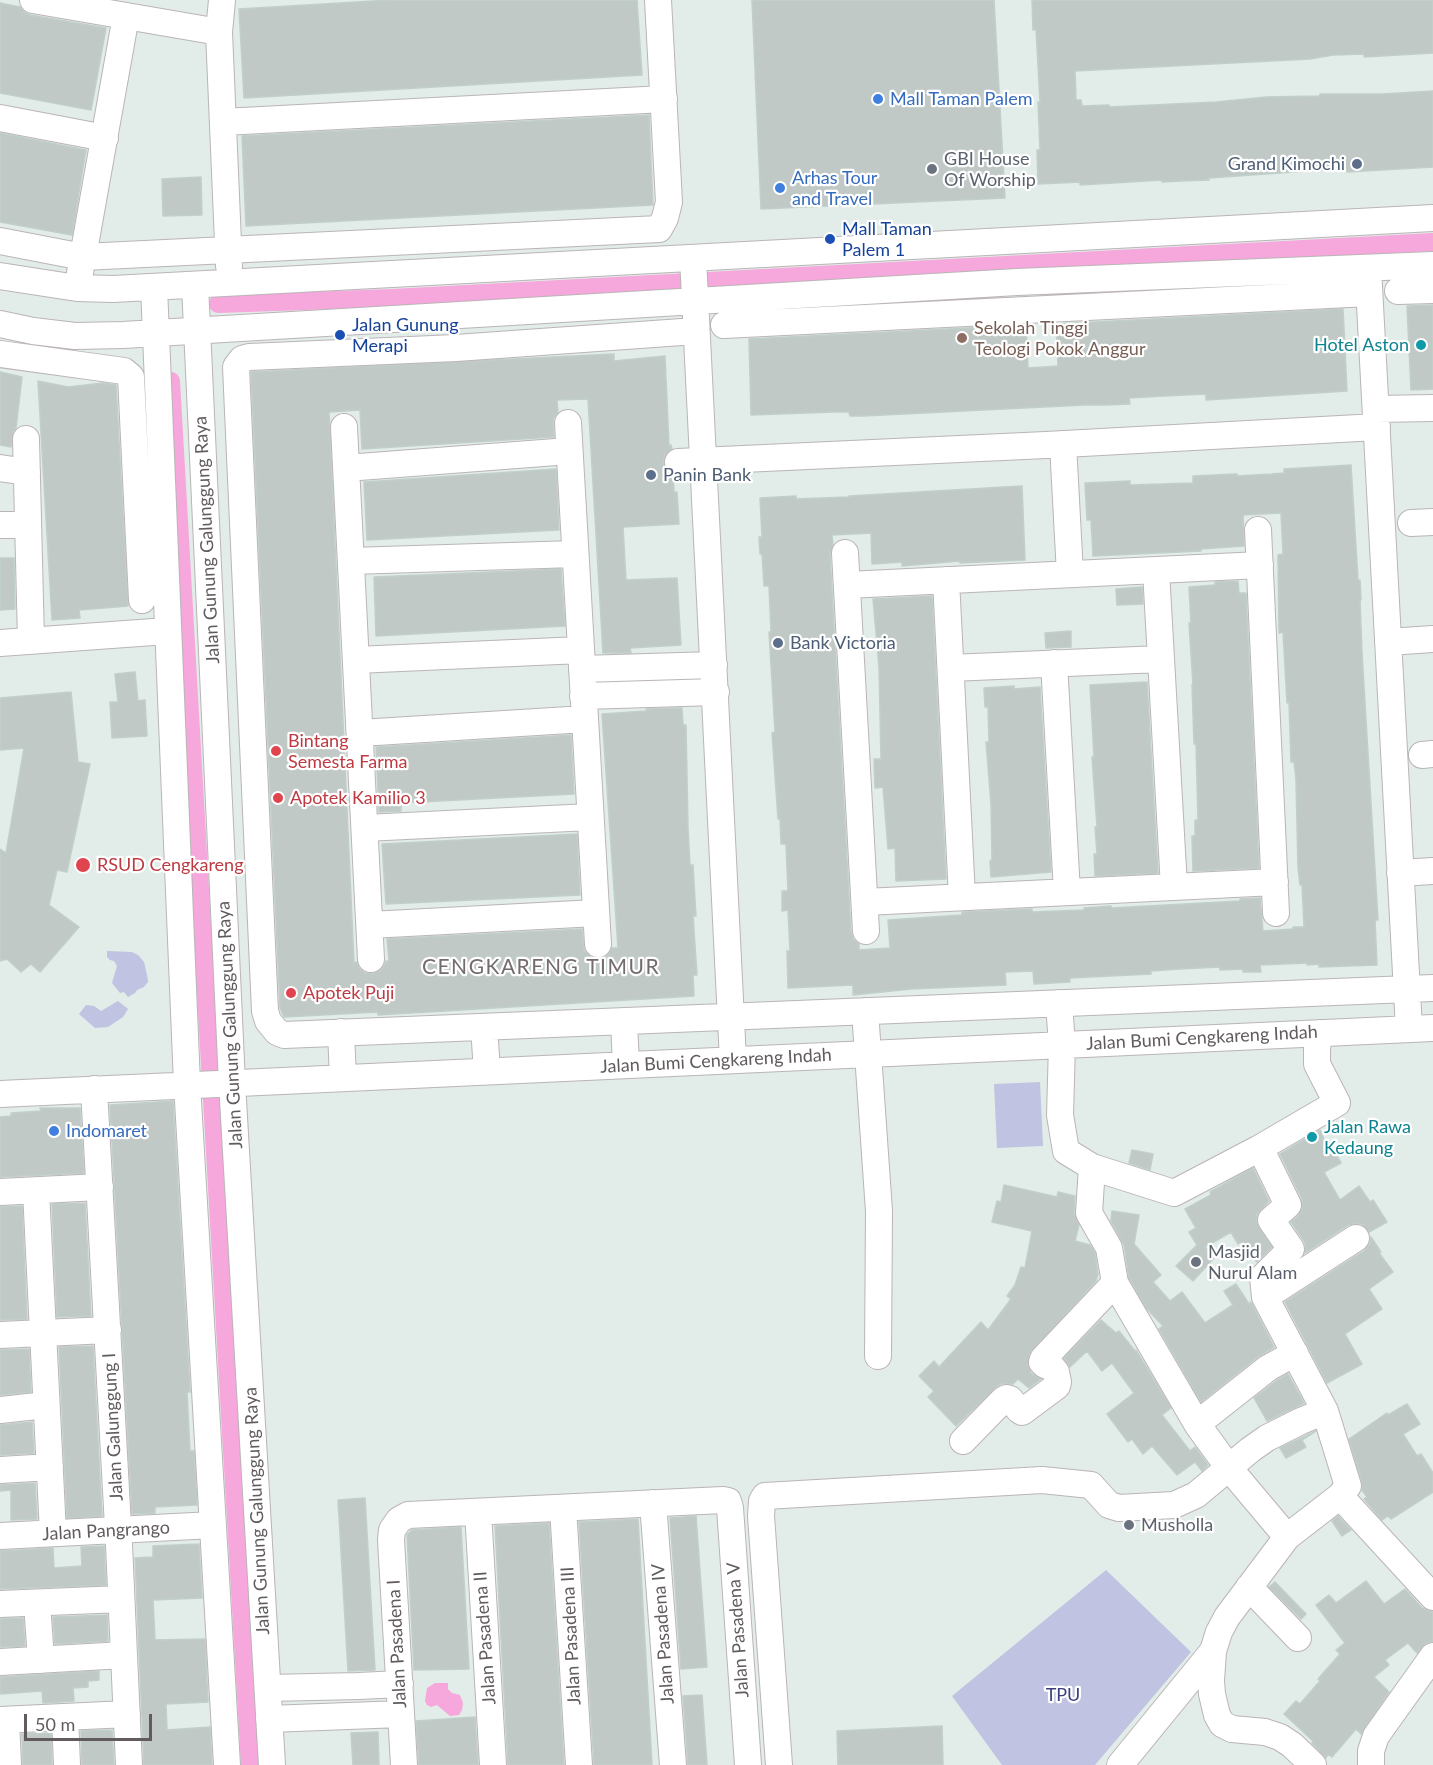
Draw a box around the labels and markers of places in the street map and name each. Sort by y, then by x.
place label: Mall Taman Palem [890,88,1032,110]
marker: Mall Taman Palem [871,92,885,106]
place label: GBI House Of Worship [944,148,1036,190]
place label: Grand Kimochi [1228,153,1345,175]
marker: Grand Kimochi [1350,157,1364,171]
marker: GBI House Of Worship [925,162,939,176]
place label: Arhas Tour and Travel [792,167,877,210]
marker: Arhas Tour and Travel [773,181,787,195]
place label: Mall Taman Palem 1 [842,218,932,260]
marker: Mall Taman Palem 1 [823,232,837,246]
place label: Jalan Gunung Merapi [352,314,459,356]
place label: Sekolah Tinggi Teologi Pokok Anggur [974,317,1145,360]
marker: Jalan Gunung Merapi [333,328,347,342]
marker: Sekolah Tinggi Teologi Pokok Anggur [955,331,969,345]
place label: Hotel Aston [1314,334,1409,356]
marker: Hotel Aston [1414,338,1428,352]
place label: Panin Bank [663,464,751,486]
marker: Panin Bank [644,468,658,482]
place label: Bank Victoria [790,632,896,654]
marker: Bank Victoria [771,636,785,650]
place label: Bintang Semesta Farma [288,730,407,772]
marker: Bintang Semesta Farma [269,744,283,758]
place label: Apotek Kamilio 3 [290,787,426,809]
marker: Apotek Kamilio 3 [271,791,285,805]
place label: RSUD Cengkareng [97,854,244,876]
marker: RSUD Cengkareng [74,856,92,874]
place label: Apotek Puji [303,982,394,1004]
marker: Apotek Puji [284,986,298,1000]
place label: Jalan Rawa Kedaung [1324,1116,1411,1158]
place label: Indomaret [66,1120,147,1142]
marker: Indomaret [47,1124,61,1138]
marker: Jalan Rawa Kedaung [1305,1130,1319,1144]
place label: Masjid Nurul Alam [1208,1241,1297,1284]
marker: Masjid Nurul Alam [1189,1255,1203,1269]
place label: Musholla [1141,1514,1213,1536]
marker: Musholla [1122,1518,1136,1532]

